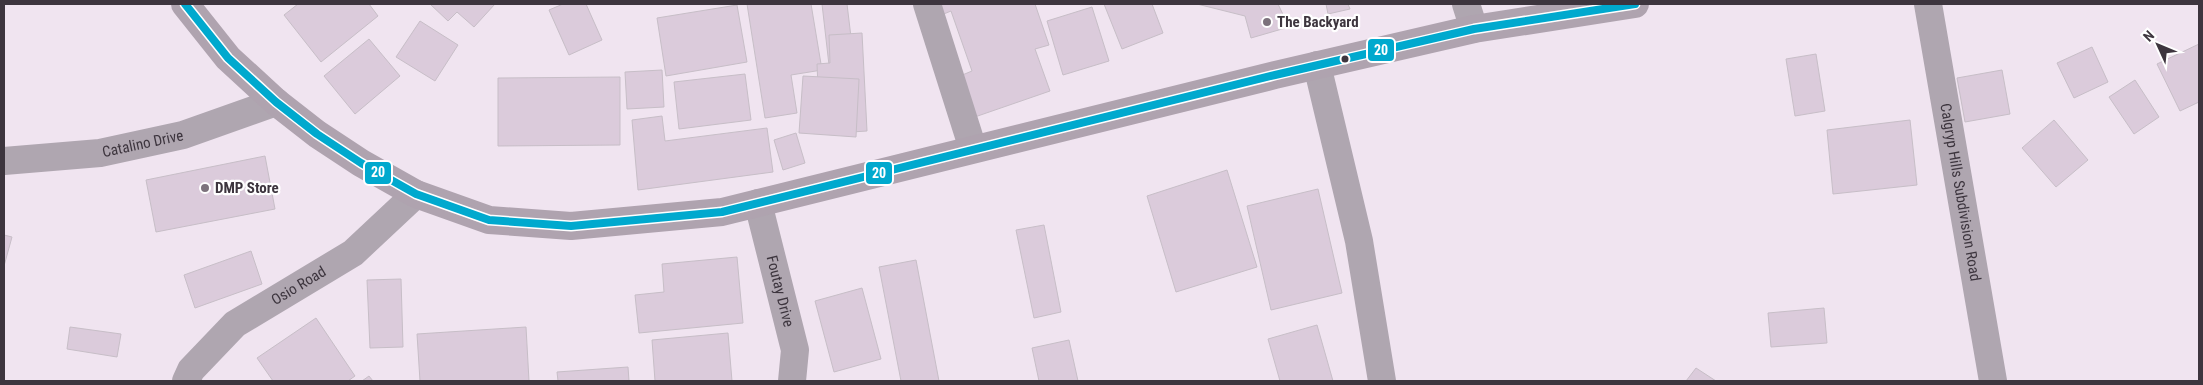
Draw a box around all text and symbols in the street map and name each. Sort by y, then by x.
place label: The Backyard [1277,13,1359,31]
marker: The Backyard [1261,16,1273,28]
north arrow [2133,20,2183,70]
text: N [2140,27,2157,45]
line badge: 20 [1367,38,1395,62]
text: 20 [1374,42,1388,58]
unlabelled marker [1340,54,1350,64]
street label: Calgryp Hills Subdivision Road [1936,102,1985,283]
street label: Catalino Drive [100,126,185,161]
line badge: 20 [364,161,392,185]
line badge: 20 [865,161,893,185]
text: 20 [371,164,385,180]
text: 20 [872,165,886,181]
place label: DMP Store [215,179,279,197]
marker: DMP Store [199,182,211,194]
street label: Foutay Drive [763,254,798,329]
street label: Osio Road [268,262,329,309]

